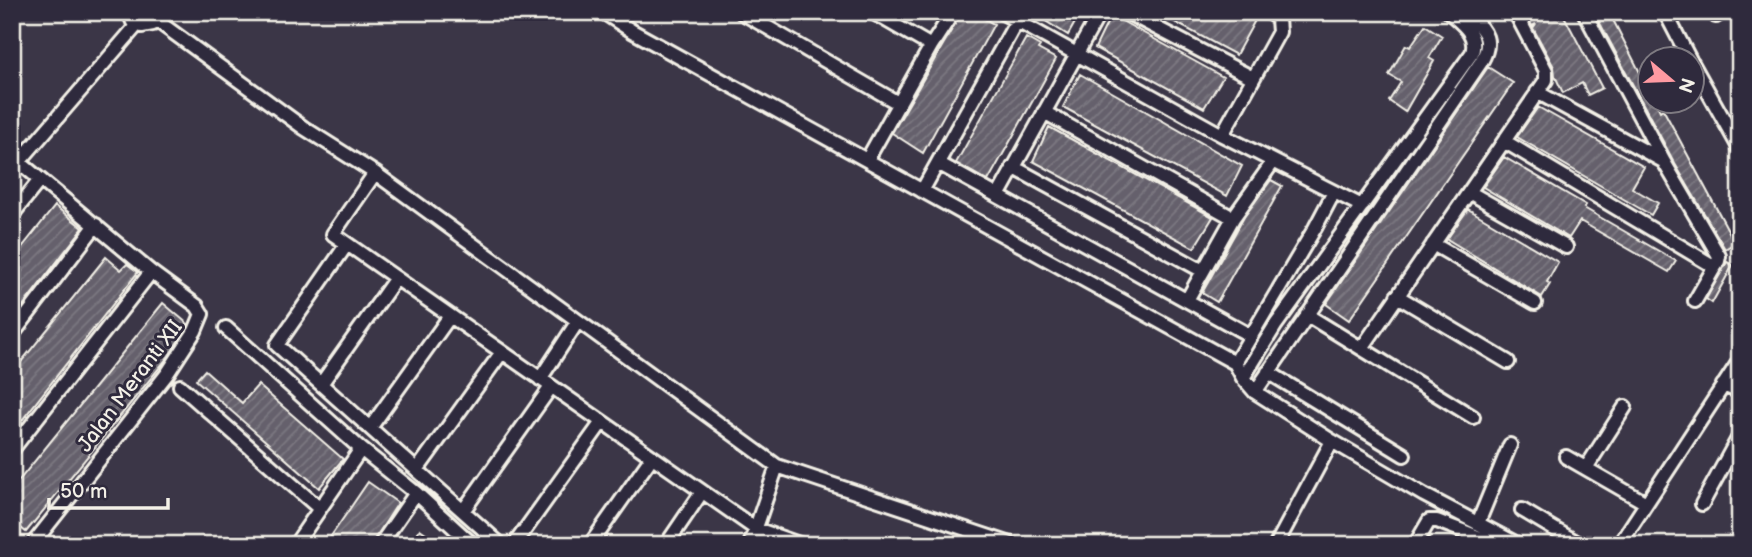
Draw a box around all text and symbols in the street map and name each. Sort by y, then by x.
north arrow [1636,46,1706,116]
text: N [1672,75,1699,96]
street label: Jalan Meranti XII [72,315,188,457]
scale bar [49,466,168,510]
text: 50 m [60,479,107,504]

